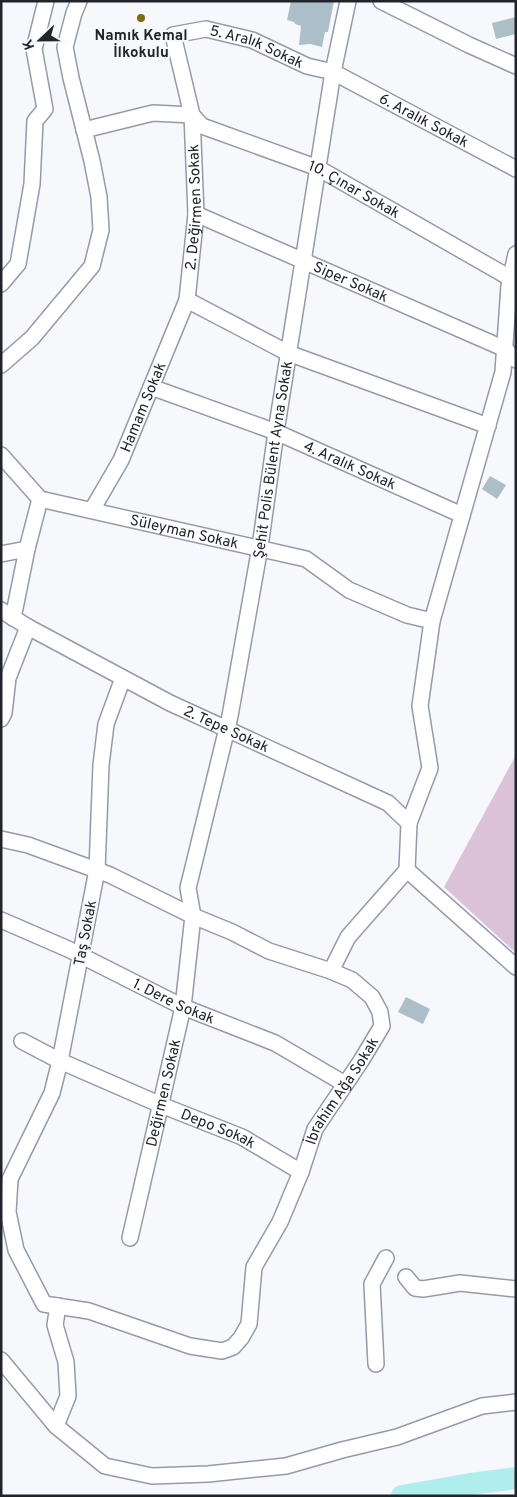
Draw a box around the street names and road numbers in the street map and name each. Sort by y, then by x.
street label: 5. Aralık Sokak [208,22,306,74]
street label: 6. Aralık Sokak [375,90,471,153]
street label: 2. Değirmen Sokak [182,144,207,271]
street label: 10. Çınar Sokak [305,157,403,224]
street label: Siper Sokak [310,258,391,308]
street label: Şehit Polis Bülent Ayna Sokak [250,359,298,560]
street label: Hamam Sokak [117,360,171,456]
street label: 4. Aralık Sokak [300,438,399,495]
street label: Süleyman Sokak [128,512,240,554]
street label: 2. Tepe Sokak [180,702,272,758]
street label: Taş Sokak [71,899,102,968]
street label: 1. Dere Sokak [129,975,217,1029]
street label: İbrahim Ağa Sokak [302,1034,384,1148]
street label: Değirmen Sokak [143,1037,186,1149]
street label: Depo Sokak [178,1106,259,1154]

